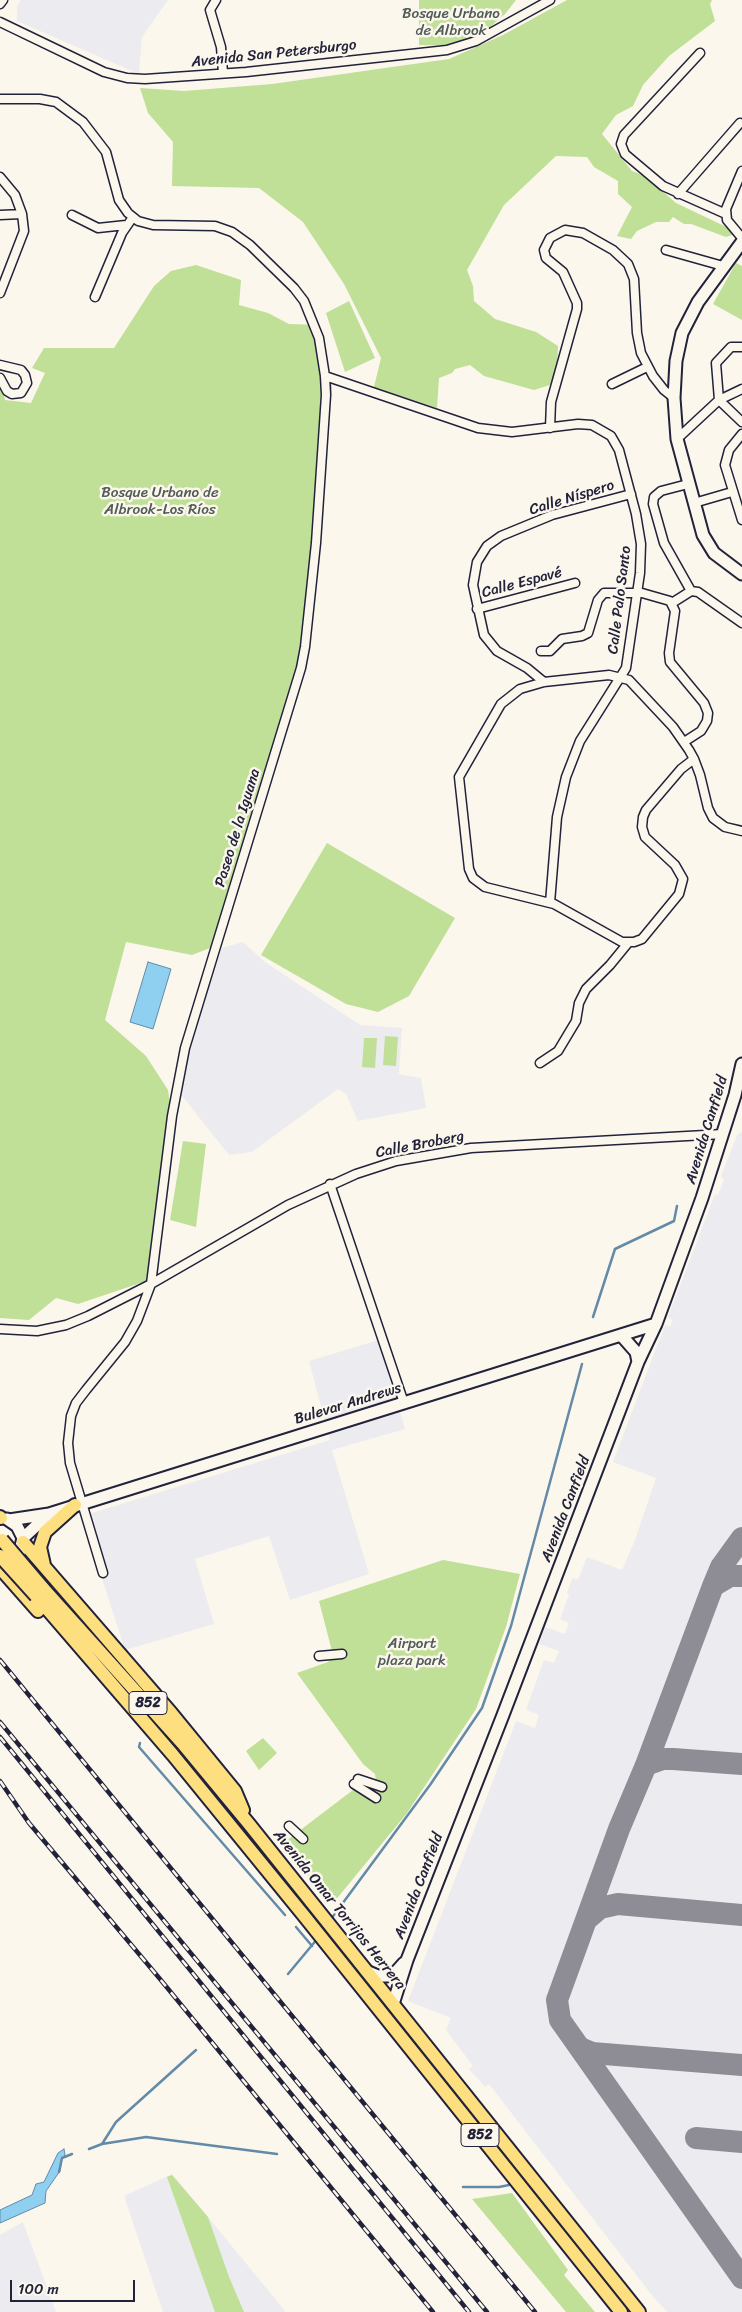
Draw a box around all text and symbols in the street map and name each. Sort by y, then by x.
park label: Bosque Urbano de Albrook [402,5,500,40]
street label: Avenida San Petersburgo [191,36,357,72]
street label: Calle Níspero [527,477,617,519]
park label: Bosque Urbano de Albrook-Los Ríos [101,484,219,519]
street label: Calle Palo Santo [604,545,636,655]
street label: Calle Espavé [480,564,564,602]
street label: Paseo de la Iguana [211,767,265,889]
street label: Avenida Canfield [682,1074,732,1186]
street label: Calle Broberg [374,1128,466,1162]
street label: Bulevar Andrews [292,1379,404,1429]
street label: Avenida Canfield [538,1453,594,1565]
park label: Airport plaza park [378,1635,446,1670]
road number: 852 [129,1692,167,1715]
street label: Avenida Omar Torrijos Herrera [269,1826,409,1994]
street label: Avenida Canfield [391,1830,447,1942]
road number: 852 [461,2124,499,2146]
scale bar [12,2270,138,2302]
text: 100 m [18,2276,59,2302]

